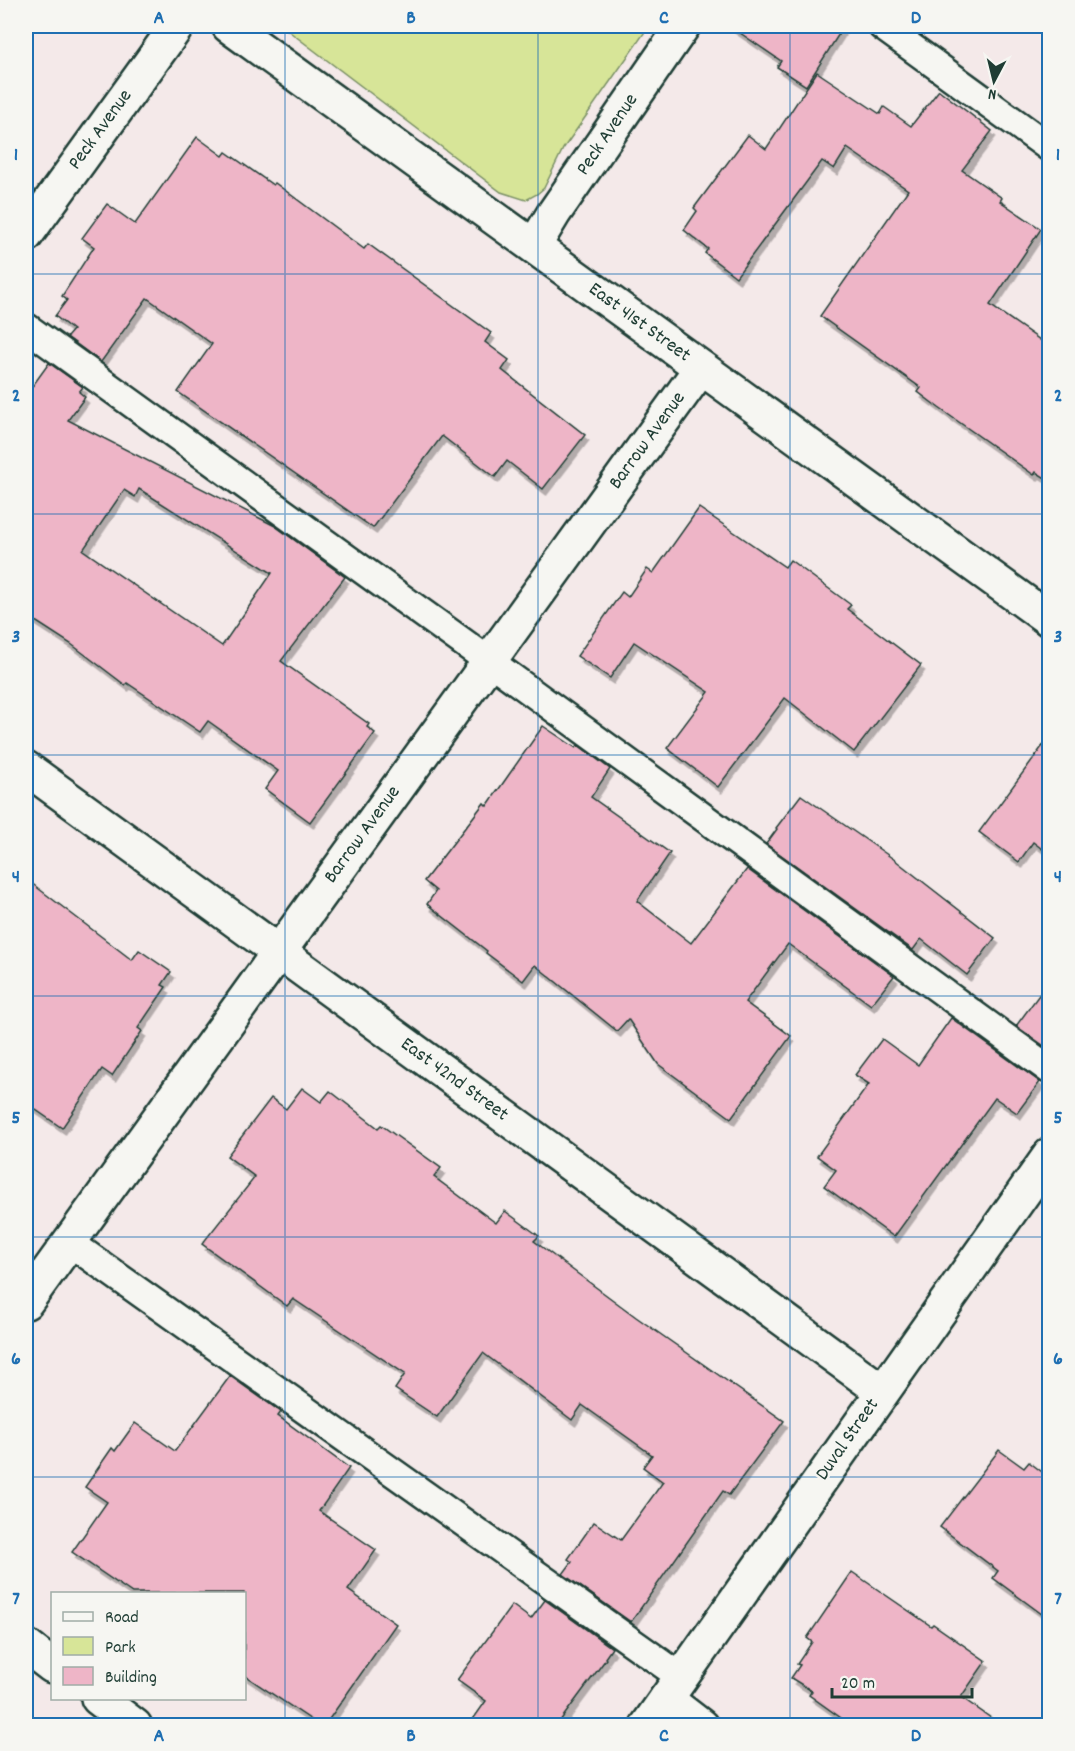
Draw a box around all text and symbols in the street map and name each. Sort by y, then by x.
text: A [154,5,165,33]
text: B [406,5,416,33]
text: C [659,5,669,33]
text: D [911,5,922,33]
north arrow [964,51,1024,111]
text: N [987,81,998,105]
street label: Peck Avenue [62,84,140,176]
street label: Peck Avenue [570,88,646,182]
text: 1 [14,142,18,170]
text: 1 [1056,142,1060,170]
street label: East 41st Street [582,276,696,370]
text: 2 [12,383,20,411]
text: 2 [1054,383,1062,411]
street label: Barrow Avenue [603,386,693,496]
text: 3 [12,624,20,652]
text: 3 [1054,624,1062,652]
street label: Barrow Avenue [318,780,408,890]
text: 4 [12,864,20,892]
text: 4 [1054,864,1062,892]
street label: East 42nd Street [394,1031,514,1129]
text: 5 [11,1105,21,1133]
text: 5 [1053,1105,1063,1133]
text: 6 [11,1346,21,1374]
text: 6 [1053,1346,1063,1374]
street label: Duval Street [809,1393,887,1487]
text: 7 [12,1586,20,1614]
text: 7 [1054,1586,1062,1614]
legend [51,1592,246,1700]
text: Road [105,1606,139,1631]
text: Park [105,1636,136,1661]
scale bar [832,1661,972,1699]
text: Building [105,1666,157,1691]
text: 20 m [841,1672,875,1697]
text: A [154,1723,165,1751]
text: B [406,1723,416,1751]
text: C [659,1723,669,1751]
text: D [911,1723,922,1751]

